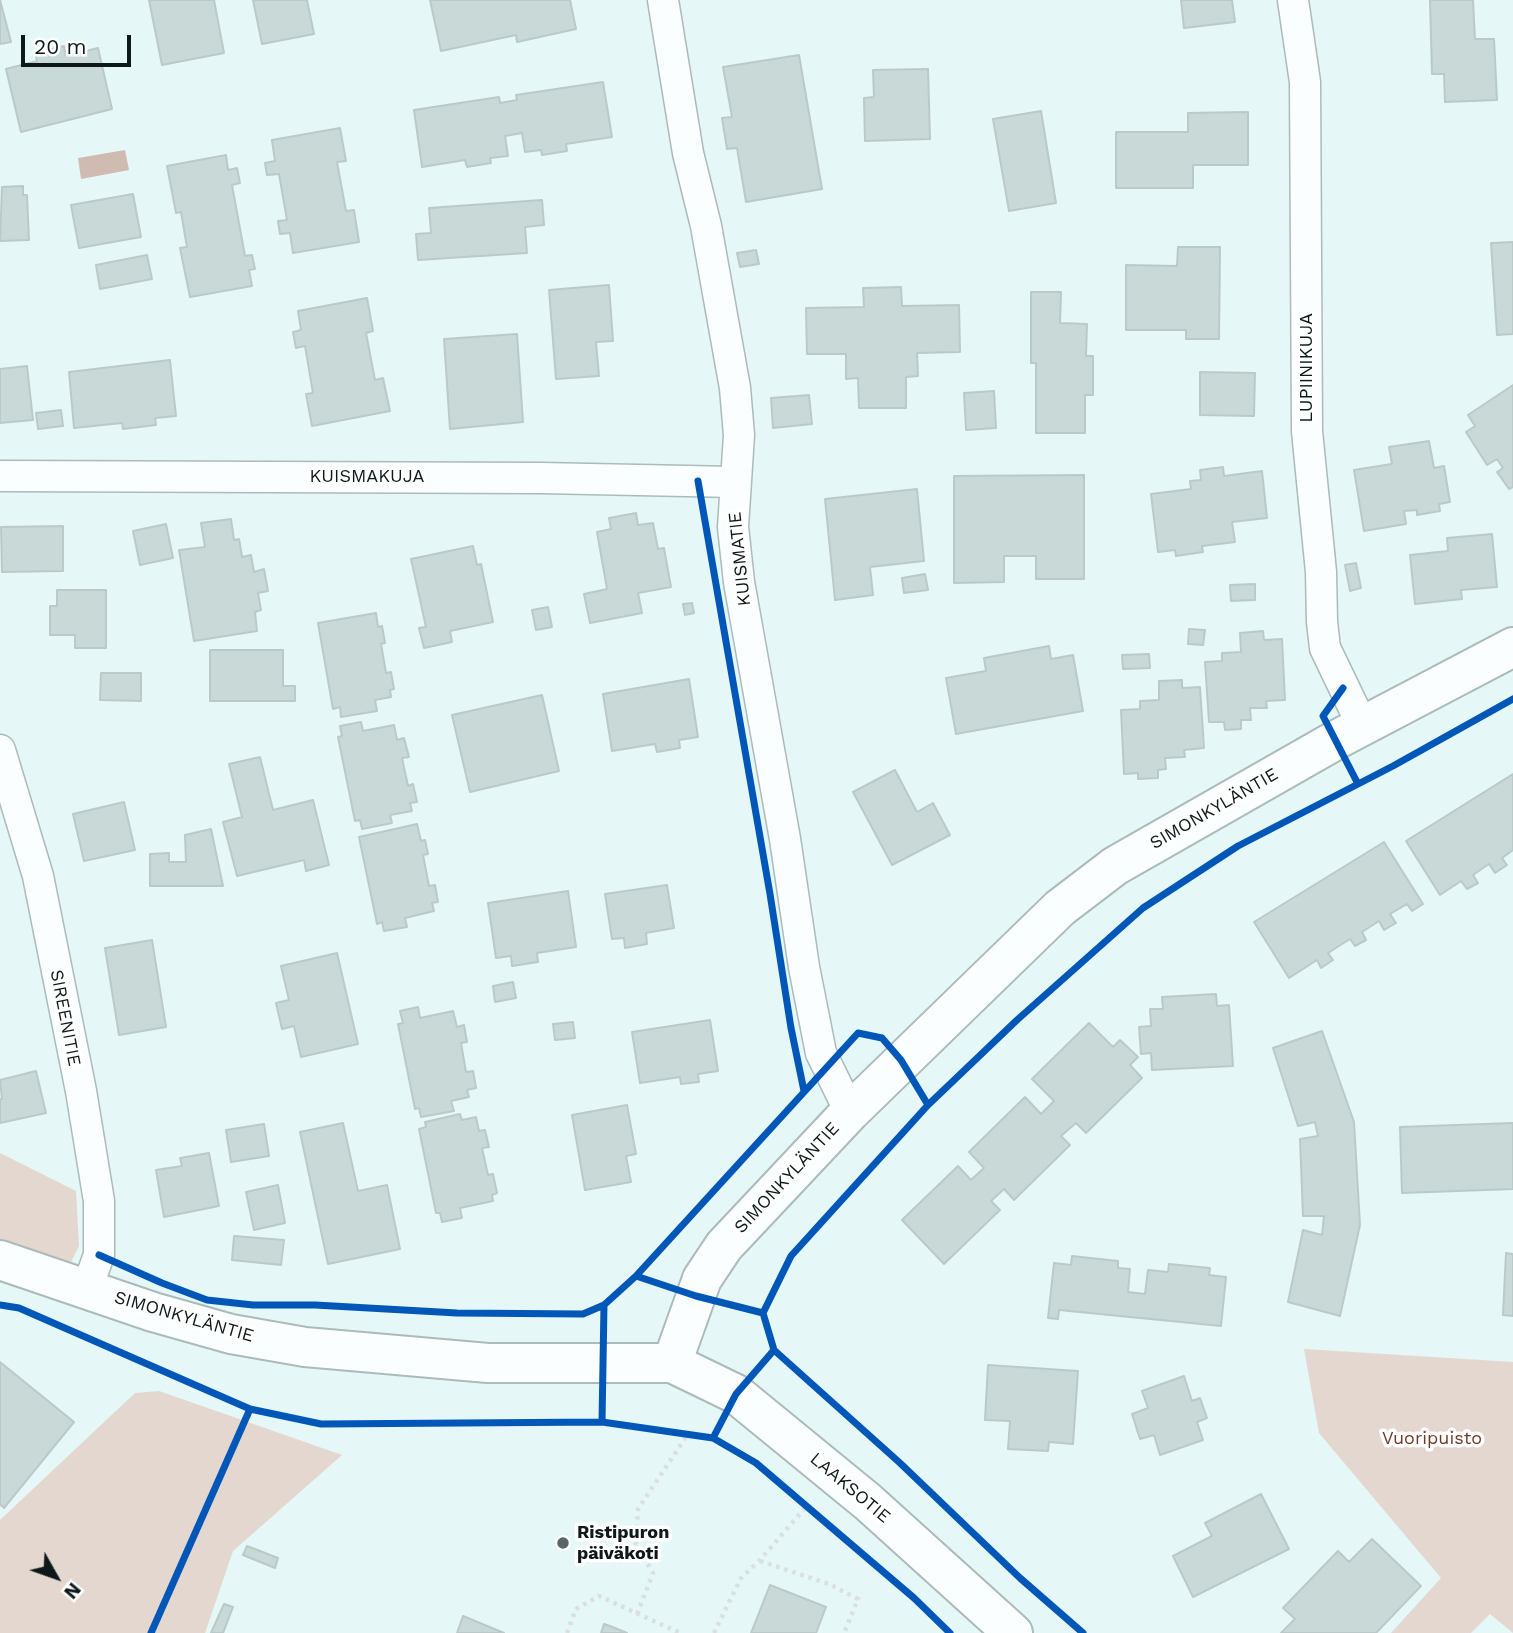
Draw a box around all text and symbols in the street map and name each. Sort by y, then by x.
scale bar [24,21,135,65]
text: 20 m [34,34,86,59]
street label: LUPIINIKUJA [1296,313,1318,423]
street label: KUISMAKUJA [310,466,424,488]
street label: KUISMATIE [724,511,756,607]
street label: SIMONKYLÄNTIE [1146,764,1282,854]
street label: SIREENITIE [45,968,85,1068]
street label: SIMONKYLÄNTIE [730,1118,844,1238]
street label: SIMONKYLÄNTIE [112,1287,256,1347]
park label: Vuoripuisto [1382,1428,1482,1450]
street label: LAAKSOTIE [805,1448,895,1528]
place label: Ristipuron päiväkoti [577,1522,669,1564]
marker: Ristipuron päiväkoti [555,1535,571,1551]
north arrow [21,1542,91,1612]
text: N [59,1578,86,1604]

